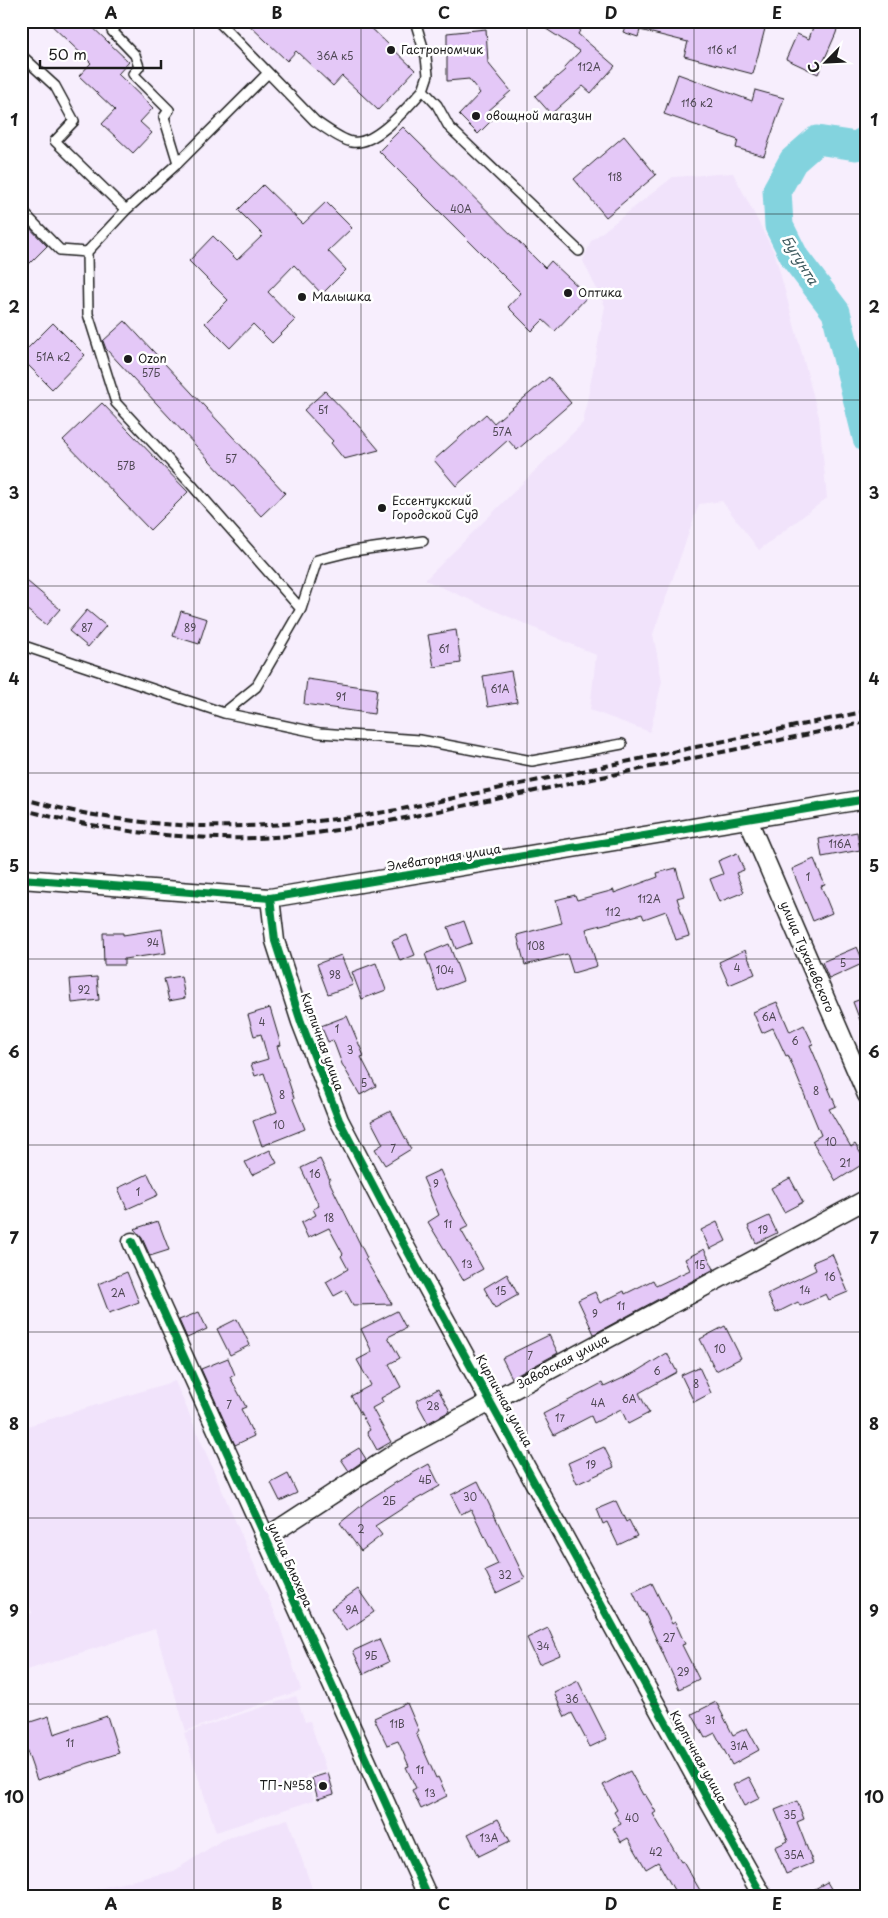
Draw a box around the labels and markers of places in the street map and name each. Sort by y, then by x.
place label: Гастрономчик [401,40,484,58]
marker: Гастрономчик [385,44,397,56]
place label: овощной магазин [486,106,592,124]
marker: овощной магазин [470,110,482,122]
place label: Оптика [578,283,622,301]
place label: Малышка [312,287,372,305]
marker: Оптика [562,287,574,299]
marker: Малышка [296,291,308,303]
place label: Ozon [138,349,167,367]
marker: Ozon [122,353,134,365]
place label: Ессентукский Городской Суд [392,491,478,523]
marker: Ессентукский Городской Суд [376,502,388,514]
place label: ТП-№58 [260,1776,313,1794]
marker: ТП-№58 [317,1780,329,1792]

